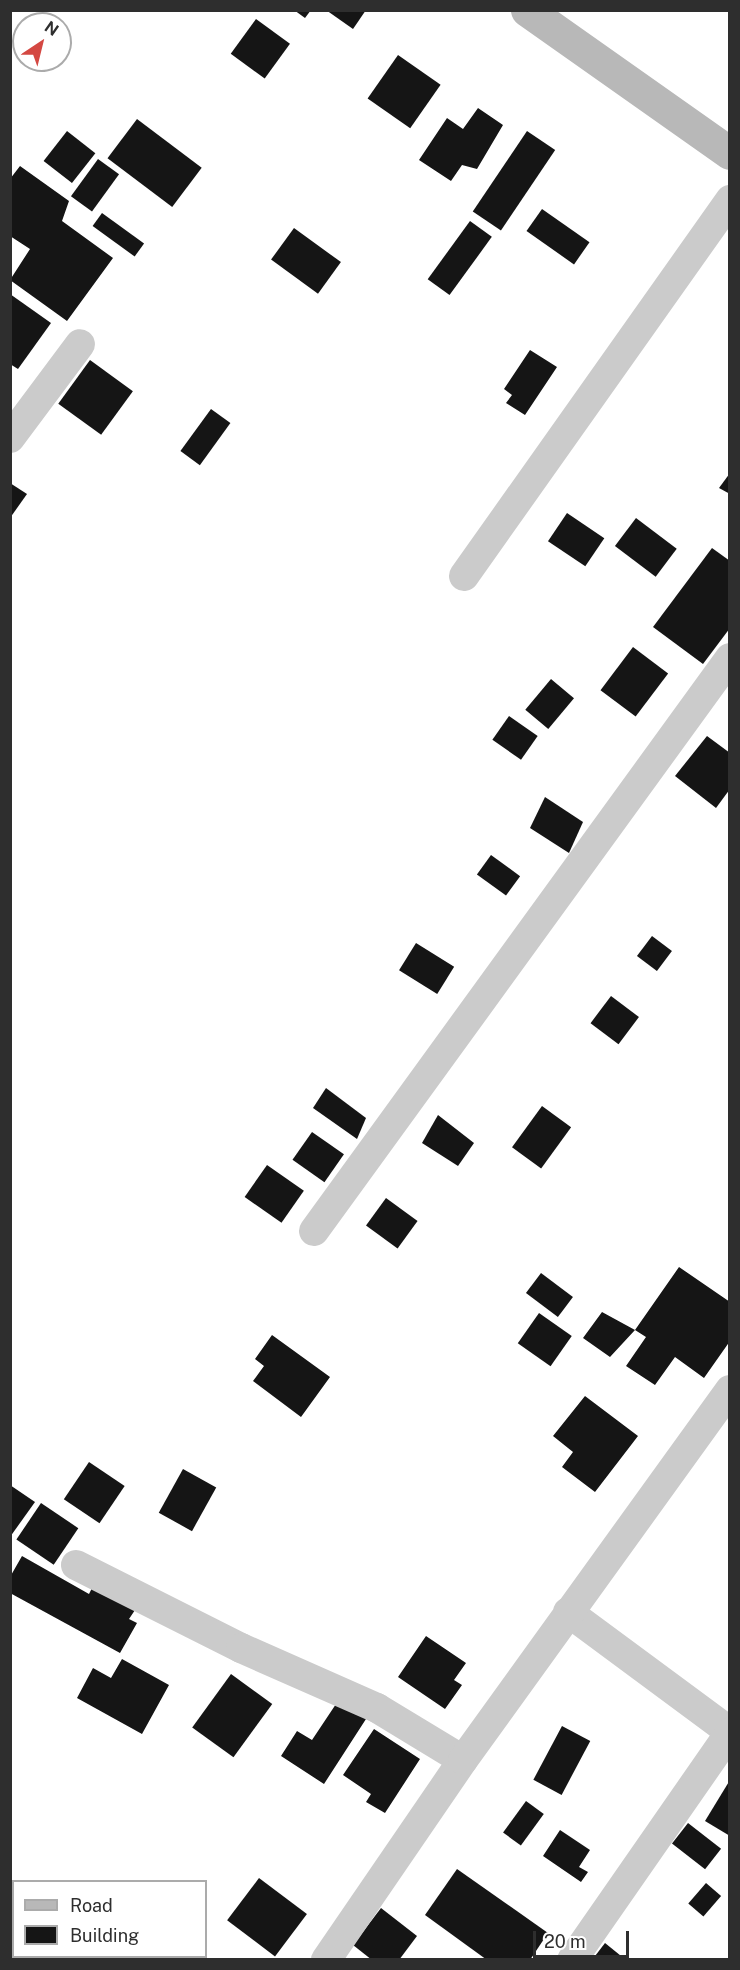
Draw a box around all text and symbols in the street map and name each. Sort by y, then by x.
north arrow [12,12,72,72]
text: N [41,17,62,40]
legend [12,1880,207,1958]
text: Road [70,1895,113,1916]
scale bar [536,1919,632,1957]
text: Building [70,1925,139,1946]
text: 20 m [544,1931,586,1952]

